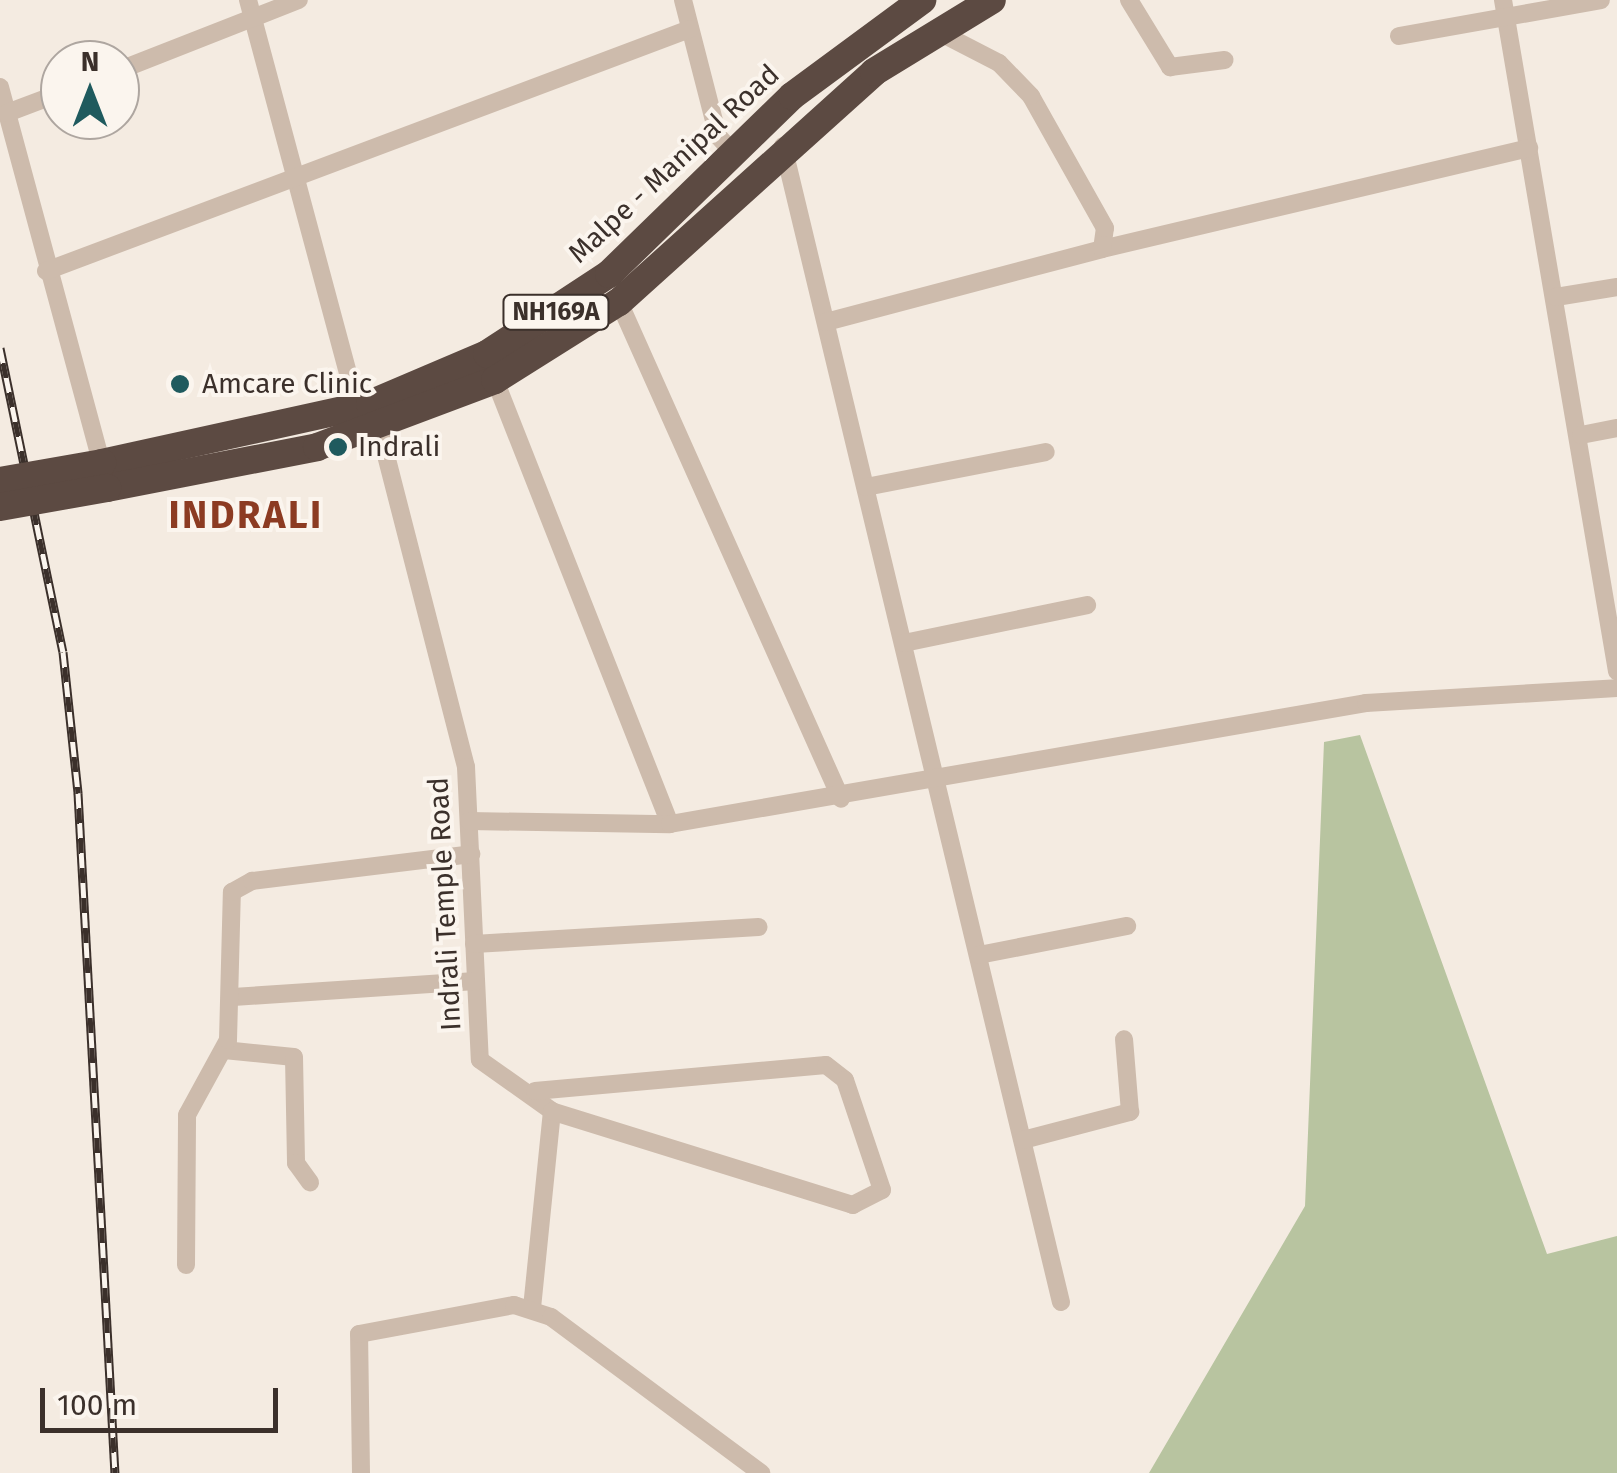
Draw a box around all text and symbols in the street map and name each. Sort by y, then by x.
north arrow [40,40,140,140]
text: N [81,45,99,78]
street label: Malpe - Manipal Road [562,58,786,270]
road number: NH169A [501,292,611,332]
place label: Amcare Clinic [202,367,372,401]
marker: Amcare Clinic [167,371,193,397]
place label: Indrali [358,430,440,464]
marker: Indrali [327,436,349,458]
district label: INDRALI [168,493,324,539]
street label: Indrali Temple Road [422,776,468,1032]
scale bar [45,1368,282,1430]
text: 100 m [57,1387,137,1423]

